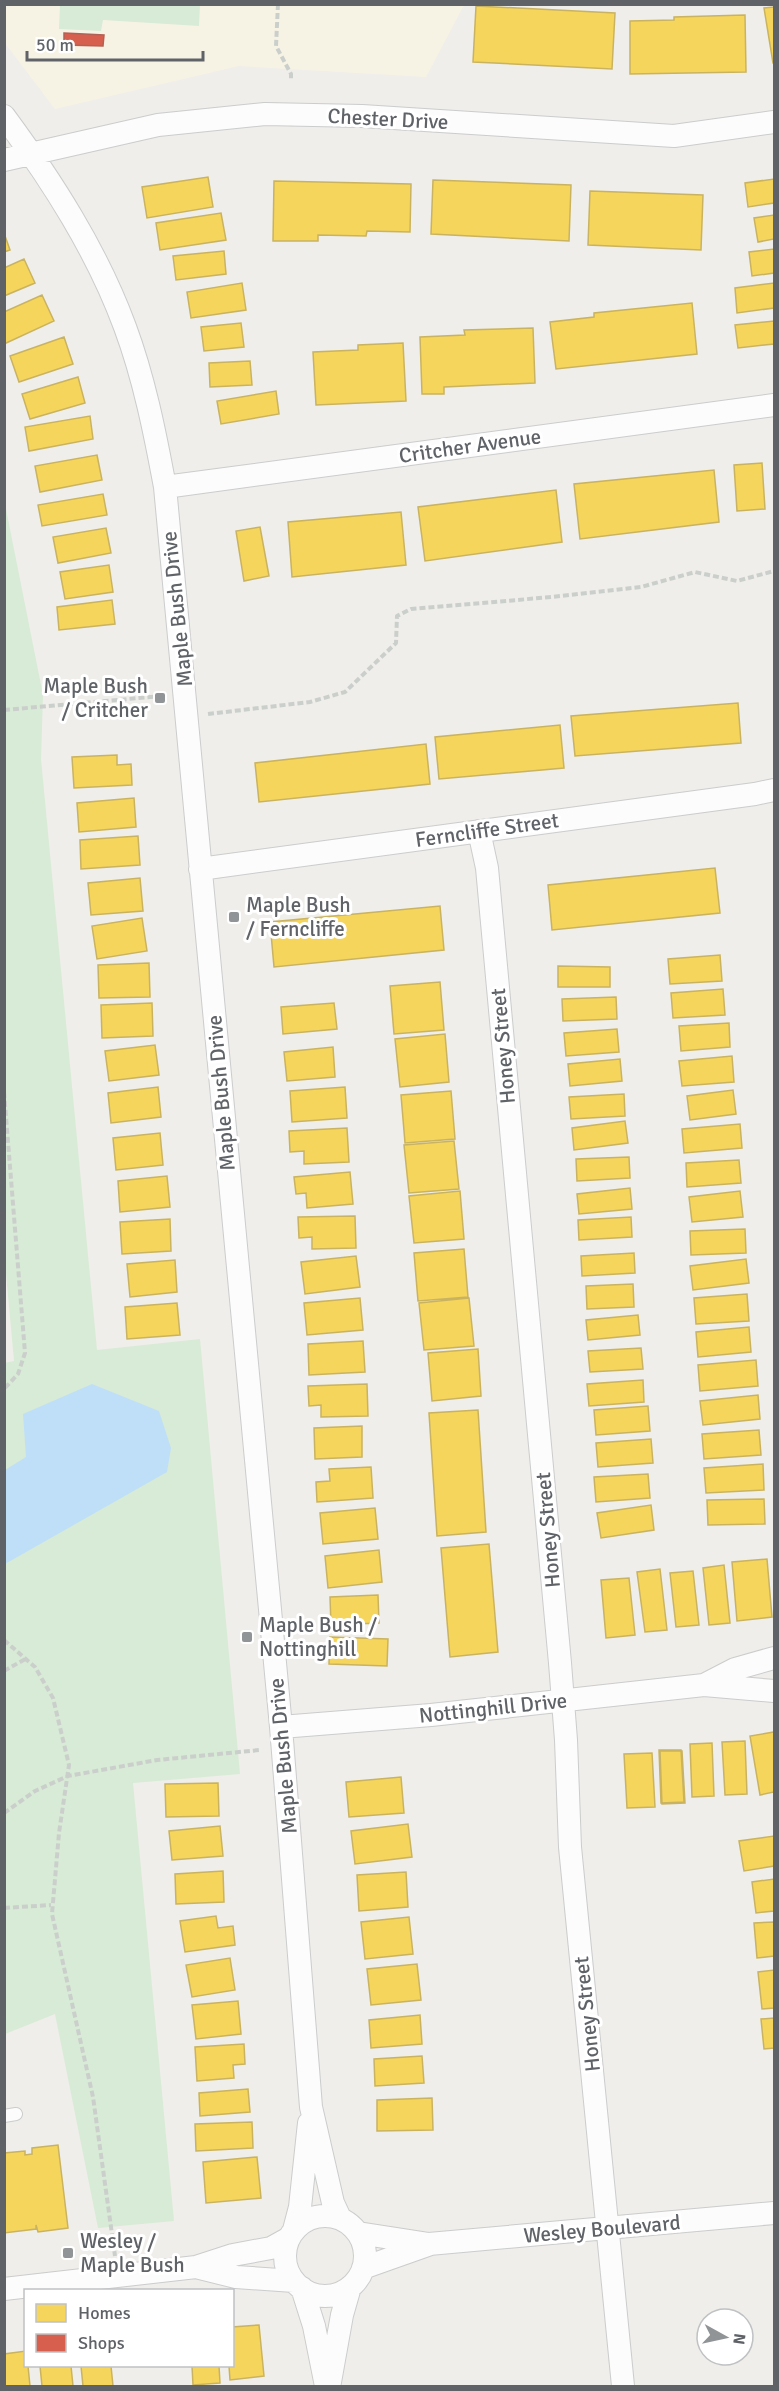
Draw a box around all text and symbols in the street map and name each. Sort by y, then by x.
scale bar [27,24,202,62]
text: 50 m [36,34,74,56]
street label: Chester Drive [327,103,449,135]
street label: Critcher Avenue [397,423,543,469]
street label: Maple Bush Drive [156,530,198,688]
place label: Maple Bush / Critcher [43,673,148,723]
marker: Maple Bush / Critcher [153,691,167,705]
street label: Ferncliffe Street [414,807,560,853]
place label: Maple Bush / Ferncliffe [246,892,351,942]
marker: Maple Bush / Ferncliffe [227,910,241,924]
street label: Honey Street [485,987,521,1105]
street label: Maple Bush Drive [201,1014,241,1172]
street label: Honey Street [530,1471,566,1589]
place label: Maple Bush / Nottinghill [259,1612,377,1662]
marker: Maple Bush / Nottinghill [240,1630,254,1644]
street label: Maple Bush Drive [263,1677,303,1835]
street label: Nottinghill Drive [418,1687,568,1729]
street label: Honey Street [568,1955,606,2073]
street label: Wesley Boulevard [522,2209,682,2249]
place label: Wesley / Maple Bush [80,2228,185,2278]
marker: Wesley / Maple Bush [61,2246,75,2260]
legend [24,2289,234,2367]
text: Homes [78,2302,131,2324]
north arrow [695,2307,755,2367]
text: Shops [78,2332,125,2354]
text: N [728,2332,750,2346]

